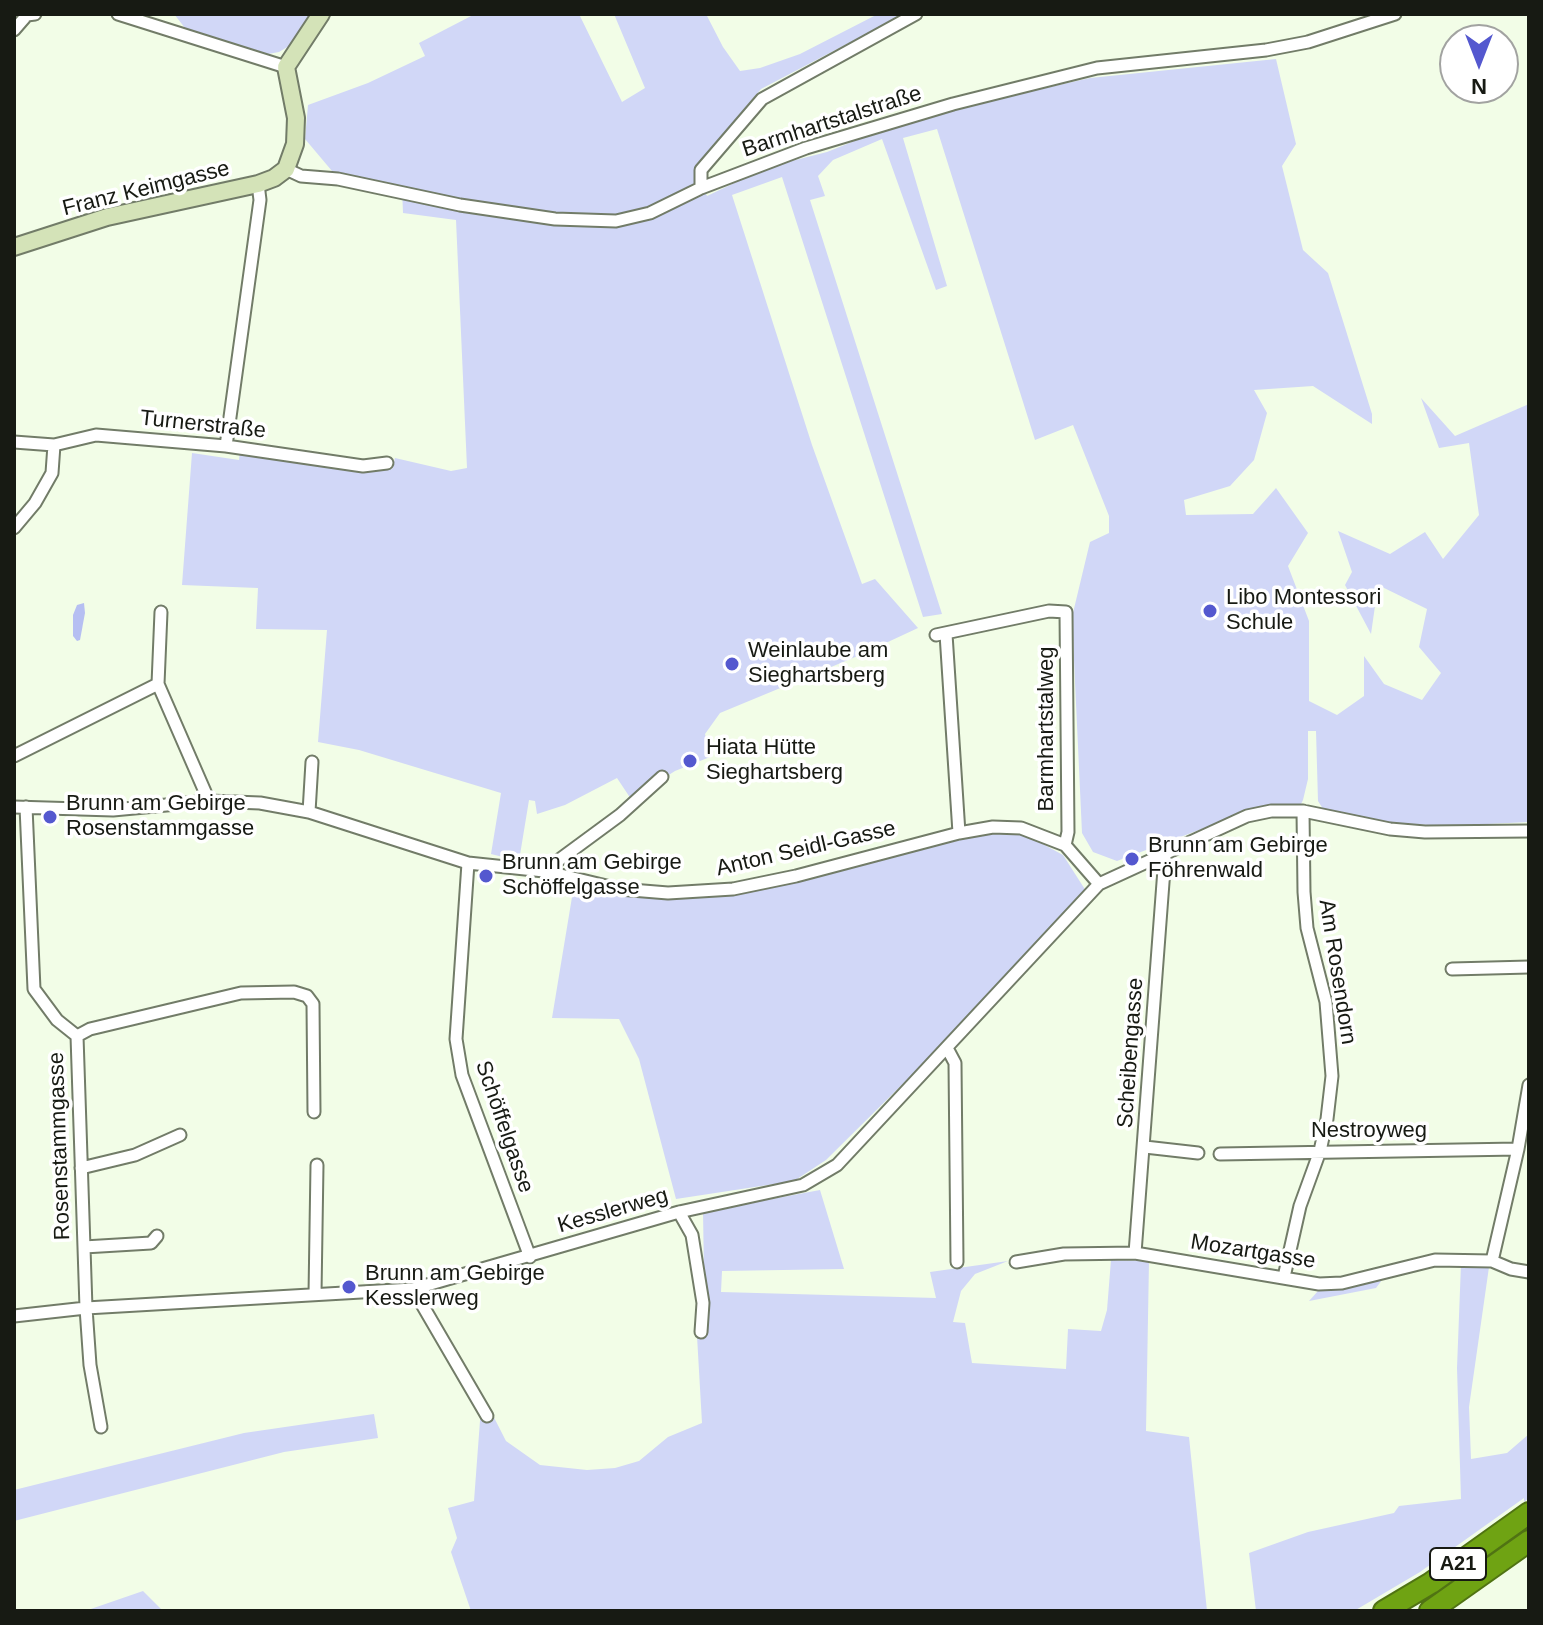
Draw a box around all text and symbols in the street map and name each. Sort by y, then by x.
north arrow [1439,24,1519,104]
text: N [1471,74,1487,99]
street label: Barmhartstalstraße [739,81,925,163]
street label: Franz Keimgasse [60,155,232,223]
street label: Turnerstraße [139,405,267,445]
place label: Libo Montessori Schule [1226,585,1381,636]
marker: Libo Montessori Schule [1201,602,1219,620]
place label: Weinlaube am Sieghartsberg [748,638,888,690]
street label: Barmhartstalweg [1034,646,1060,812]
marker: Weinlaube am Sieghartsberg [723,655,741,673]
place label: Hiata Hütte Sieghartsberg [706,735,843,786]
marker: Hiata Hütte Sieghartsberg [681,752,699,770]
place label: Brunn am Gebirge Rosenstammgasse [66,791,254,842]
marker: Brunn am Gebirge Rosenstammgasse [41,808,59,826]
street label: Anton Seidl-Gasse [714,816,898,882]
place label: Brunn am Gebirge Föhrenwald [1148,833,1328,884]
place label: Brunn am Gebirge Schöffelgasse [502,850,682,902]
marker: Brunn am Gebirge Föhrenwald [1123,850,1141,868]
marker: Brunn am Gebirge Schöffelgasse [477,867,495,885]
street label: Am Rosendorn [1312,897,1362,1047]
street label: Scheibengasse [1113,977,1149,1129]
street label: Rosenstammgasse [44,1051,76,1241]
street label: Schöffelgasse [469,1058,539,1196]
street label: Nestroyweg [1311,1118,1427,1144]
street label: Kesslerweg [555,1183,671,1239]
street label: Mozartgasse [1189,1229,1317,1275]
place label: Brunn am Gebirge Kesslerweg [365,1261,545,1312]
marker: Brunn am Gebirge Kesslerweg [340,1278,358,1296]
road number: A21 [1430,1548,1486,1580]

